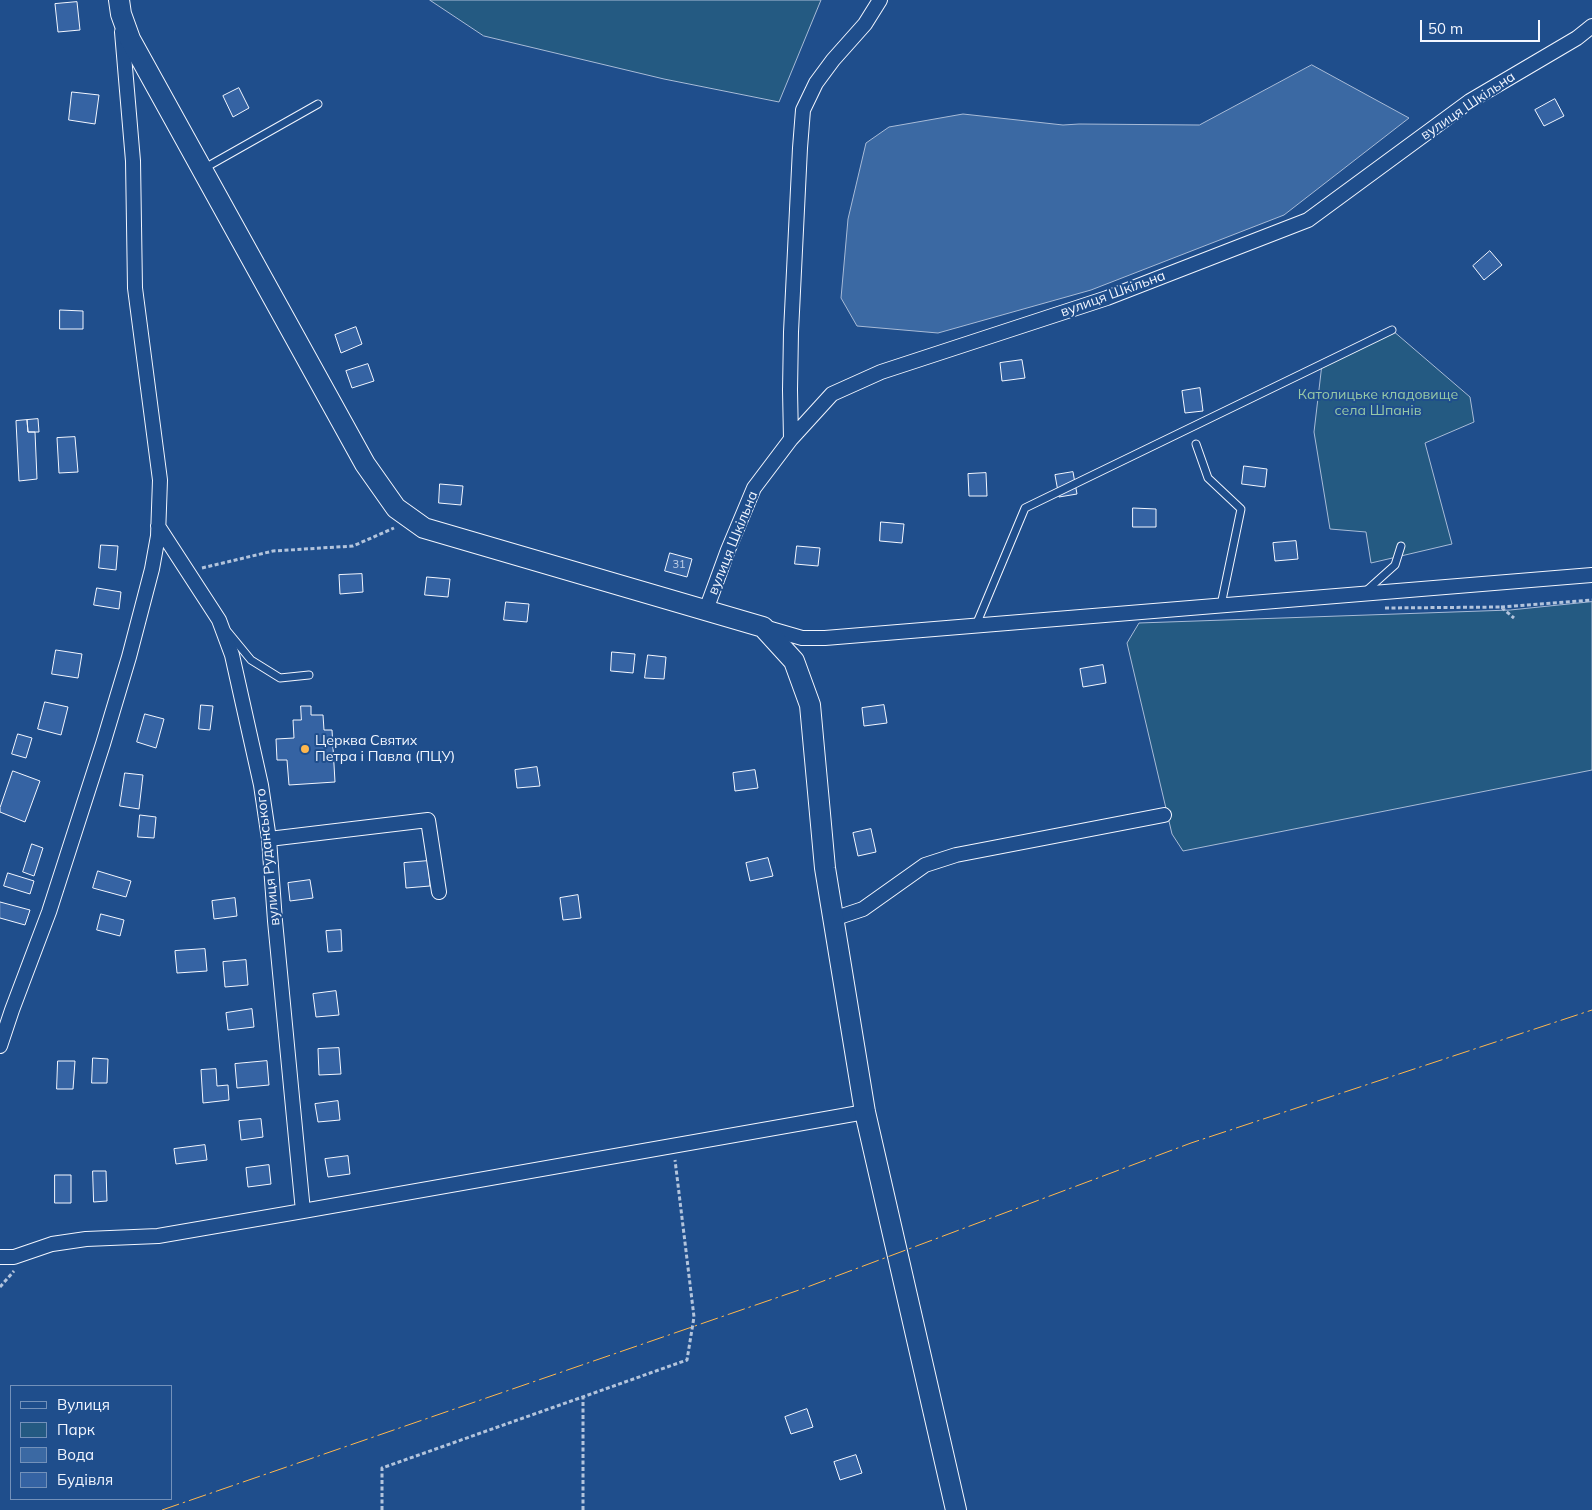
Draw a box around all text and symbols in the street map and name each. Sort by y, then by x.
scale bar [1422,10,1542,42]
text: 50 m [1428,19,1463,38]
street label: вулиця Шкільна [1418,68,1518,144]
street label: вулиця Шкільна [1058,267,1168,321]
park label: Католицьке кладовище села Шпанів [1298,387,1458,420]
street label: вулиця Шкільна [705,489,761,597]
house number: 31 [672,558,686,572]
place label: Церква Святих Петра і Павла (ПЦУ) [315,733,455,766]
marker: Церква Святих Петра і Павла (ПЦУ) [299,743,311,755]
street label: вулиця Руданського [252,787,284,927]
legend [10,1385,172,1500]
text: Вулиця [57,1395,110,1414]
text: Парк [57,1420,95,1439]
text: Вода [57,1445,94,1464]
text: Будівля [57,1470,113,1489]

